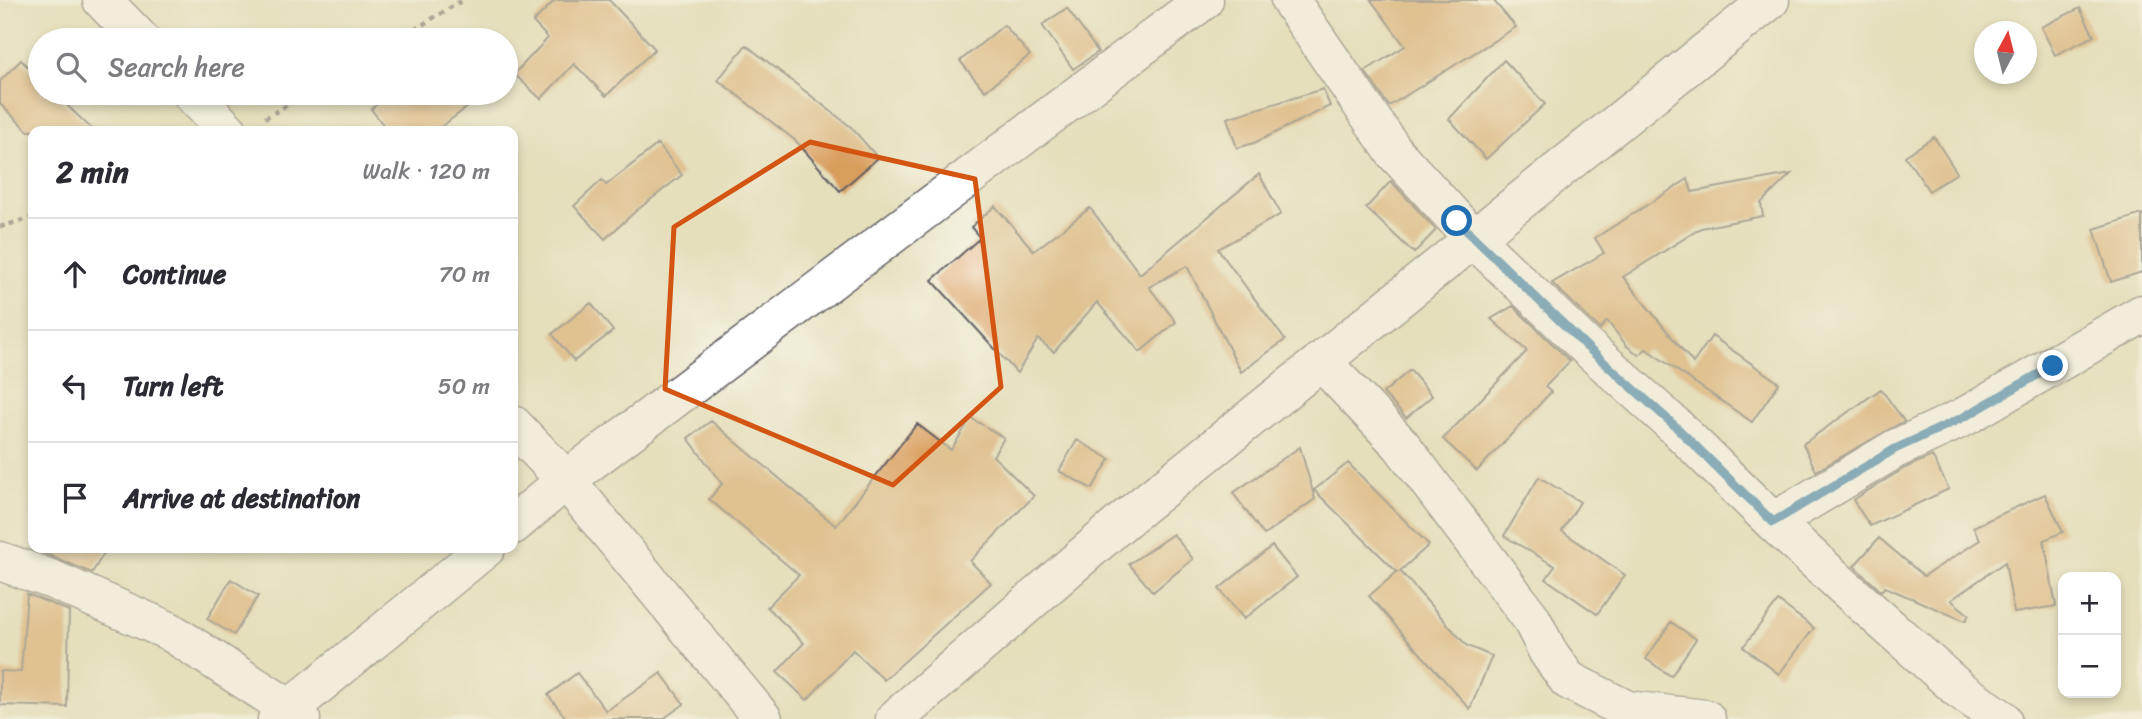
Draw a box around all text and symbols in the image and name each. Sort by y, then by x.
north arrow [1974,21,2037,84]
search box [28,28,518,105]
text: Search here [108,44,245,90]
icon: search [52,48,90,86]
text: 2 min [56,145,129,199]
text: Walk · 120 m [363,151,490,192]
route start [1441,205,1472,236]
text: Continue [123,251,226,297]
text: 70 m [439,254,490,295]
icon: ahead [56,255,94,293]
route end [2037,350,2068,381]
text: Turn left [123,363,223,409]
text: 50 m [438,366,490,407]
icon: left [56,367,94,405]
text: Arrive at destination [123,475,360,521]
icon: arrive [56,479,94,517]
map controls [2058,572,2121,698]
button: + [2058,572,2121,635]
button: − [2058,635,2121,698]

